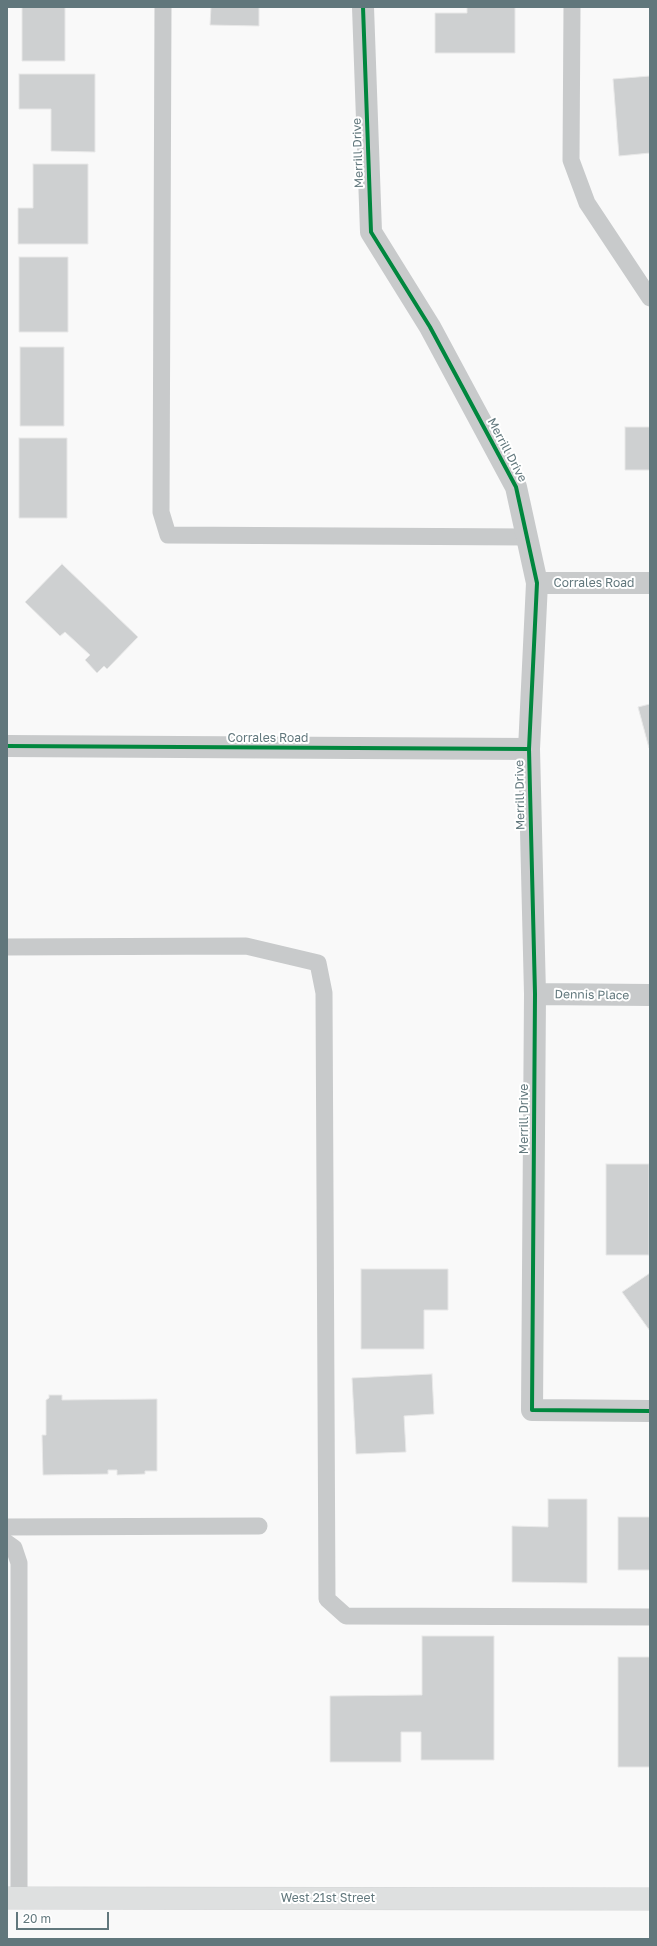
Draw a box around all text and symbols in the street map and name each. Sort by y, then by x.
street label: Merrill Drive [350,118,366,188]
street label: Merrill Drive [484,416,530,484]
street label: Corrales Road [554,576,634,590]
street label: Corrales Road [228,731,308,745]
street label: Merrill Drive [512,760,528,830]
street label: Dennis Place [555,987,629,1003]
street label: Merrill Drive [517,1084,531,1154]
street label: West 21st Street [281,1891,375,1905]
scale bar [18,1904,111,1930]
text: 20 m [23,1911,51,1926]

